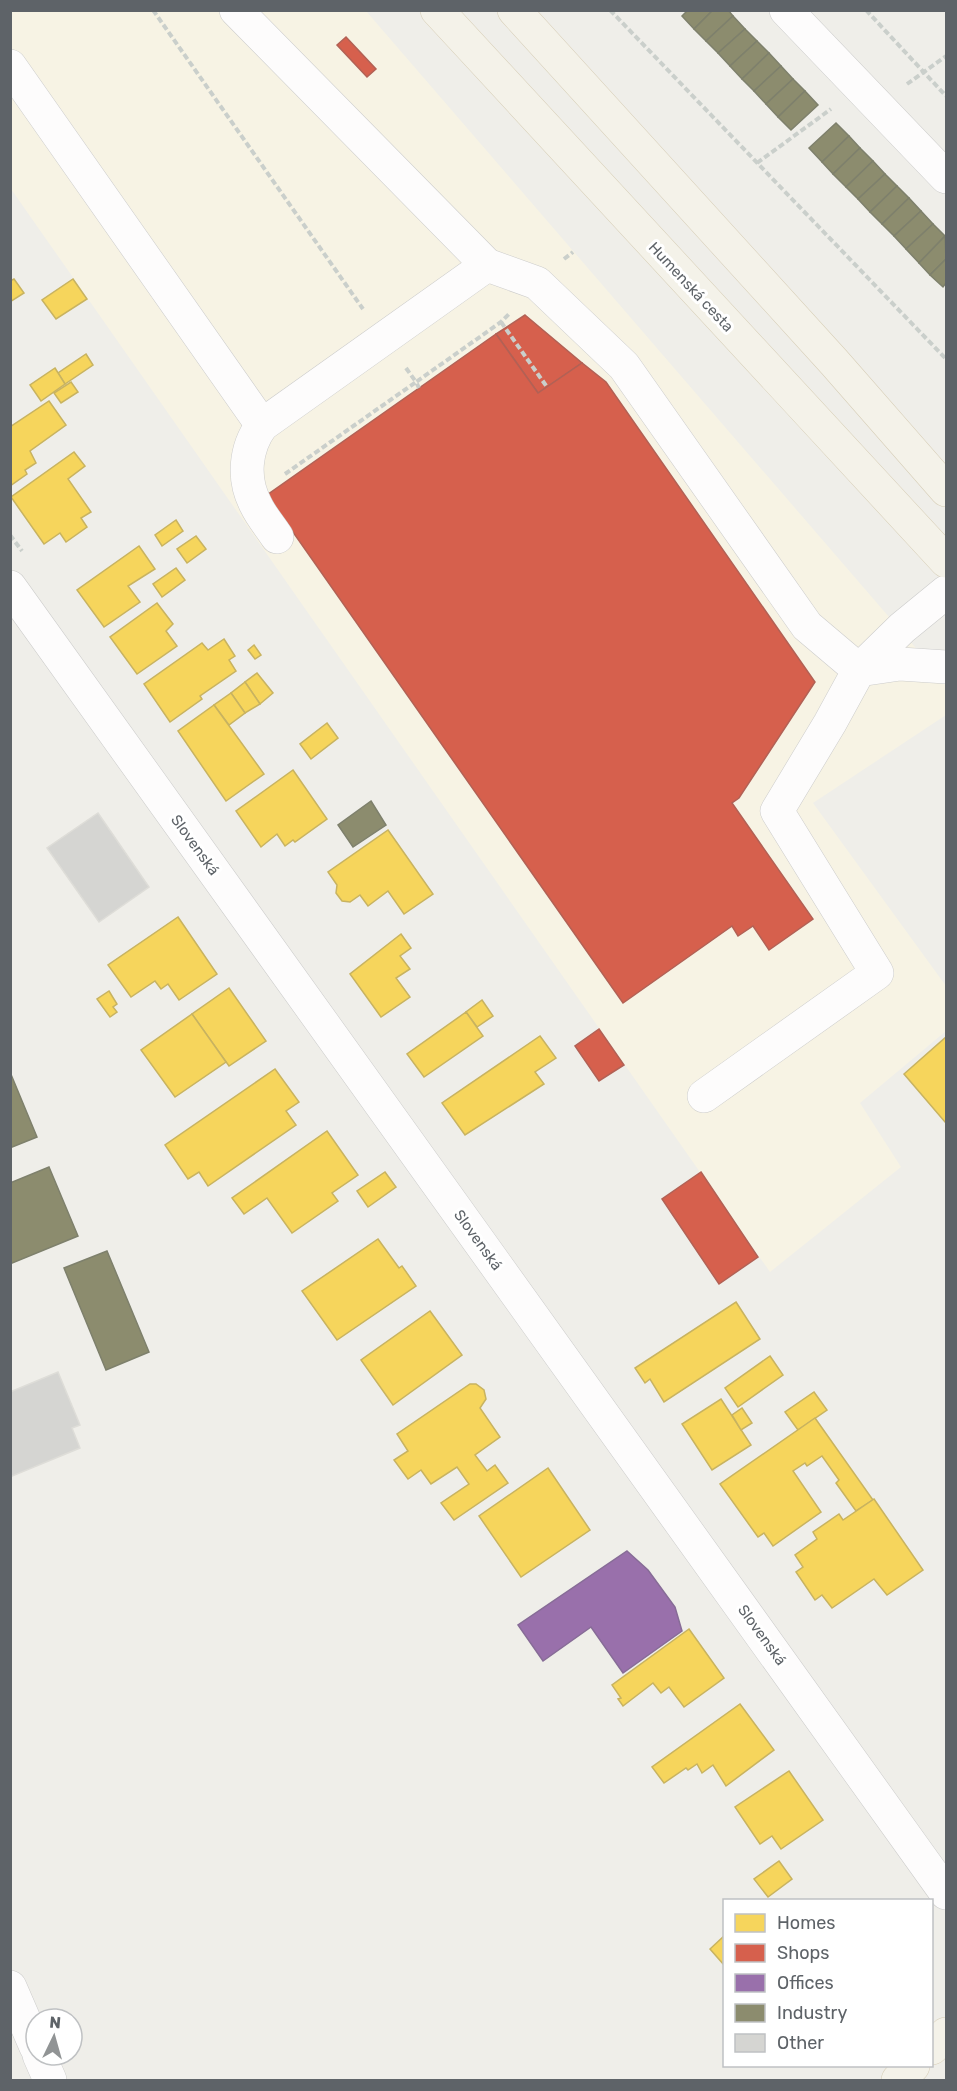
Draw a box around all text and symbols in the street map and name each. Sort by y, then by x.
street label: Humenská cesta [645,238,737,336]
street label: Slovenská [167,811,223,879]
street label: Slovenská [450,1206,506,1274]
street label: Slovenská [734,1601,790,1669]
legend [723,1899,933,2067]
text: Homes [777,1912,835,1934]
text: Shops [777,1942,829,1964]
text: Offices [777,1972,834,1994]
text: Industry [777,2002,847,2024]
north arrow [24,2007,84,2067]
text: N [49,2013,62,2033]
text: Other [777,2032,824,2054]

